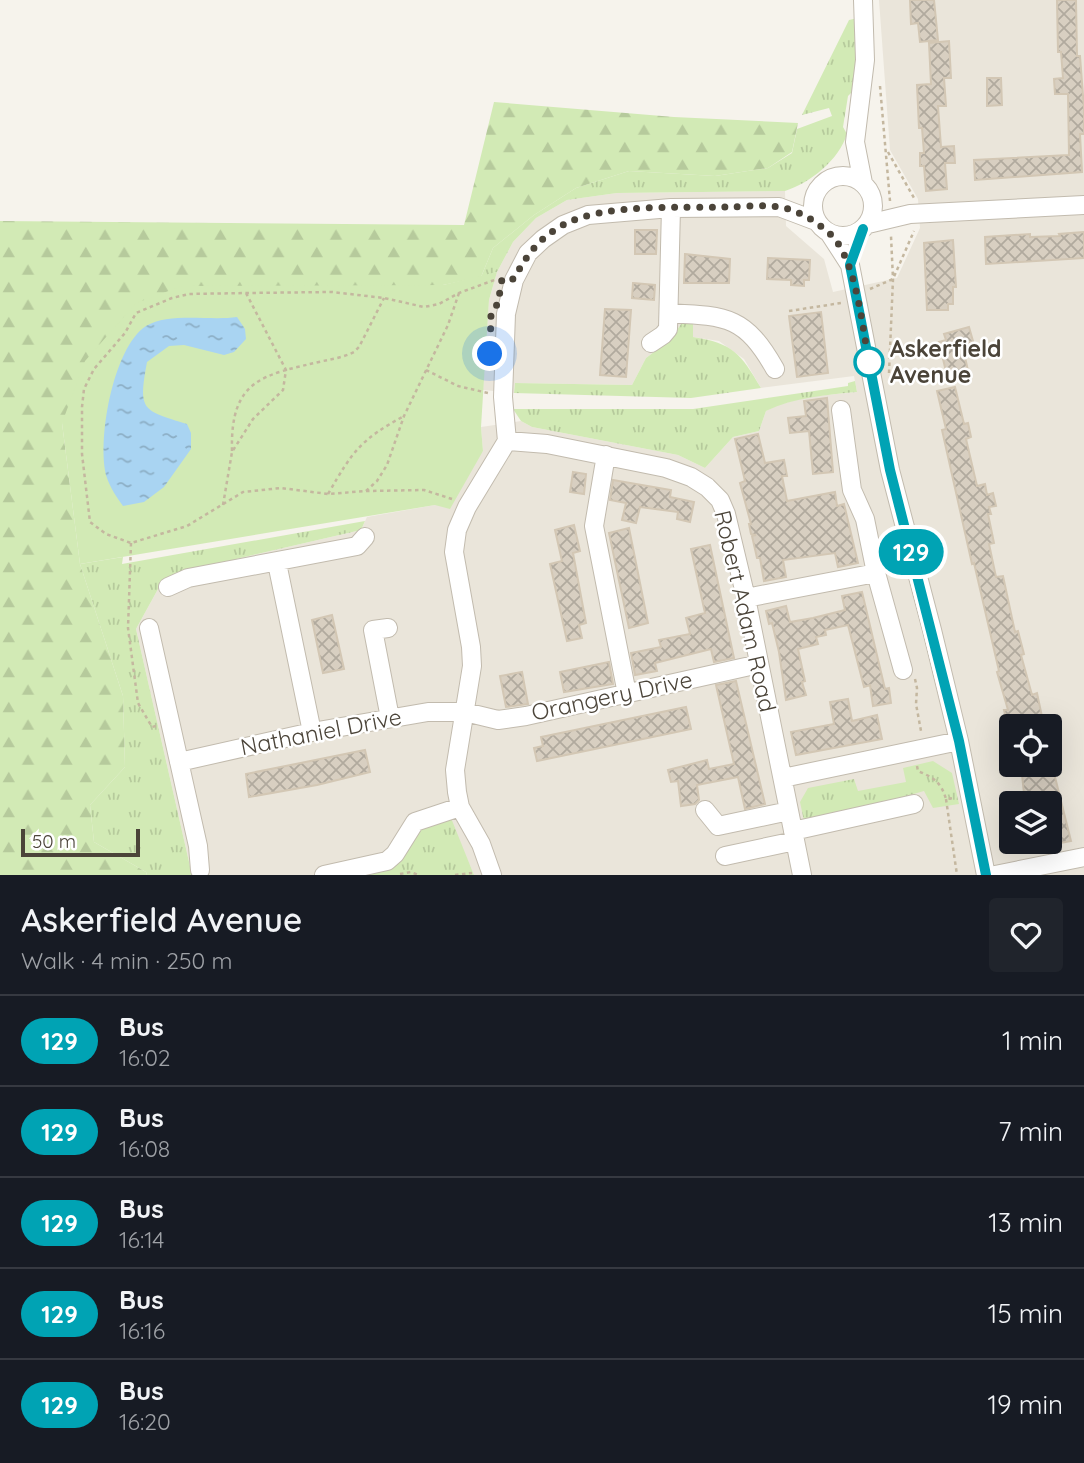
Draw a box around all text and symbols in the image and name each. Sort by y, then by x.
place label: Askerfield Avenue [890,334,1001,389]
your location [472,336,507,371]
marker: Askerfield Avenue [854,347,884,377]
street label: Robert Adam Road [708,507,783,715]
line badge: 129 [871,529,951,575]
text: 129 [893,537,929,567]
street label: Orangery Drive [529,664,695,727]
street label: Nathaniel Drive [238,702,404,761]
map controls [999,714,1062,854]
button: locate [999,714,1062,777]
button: layers [999,791,1062,854]
scale bar [21,826,140,858]
text: 50 m [32,829,76,853]
button: heart [989,898,1063,972]
text: Askerfield Avenue [21,899,302,940]
text: Walk · 4 min · 250 m [21,946,232,975]
text: Bus [119,1010,164,1043]
text: 1 min [1002,1024,1063,1057]
text: 129 [41,1026,78,1056]
text: 16:02 [119,1043,171,1072]
text: Bus [119,1101,164,1134]
text: 7 min [998,1115,1063,1148]
text: 129 [41,1117,78,1147]
text: 16:08 [119,1134,170,1163]
text: Bus [119,1192,164,1225]
text: 13 min [988,1206,1063,1239]
text: 129 [41,1208,78,1238]
text: 16:14 [119,1225,164,1254]
text: Bus [119,1283,164,1316]
text: 15 min [988,1297,1063,1330]
text: 129 [41,1299,78,1329]
text: 16:16 [119,1316,165,1345]
text: Bus [119,1374,164,1407]
text: 19 min [987,1388,1063,1421]
text: 129 [41,1390,78,1420]
text: 16:20 [119,1407,171,1436]

